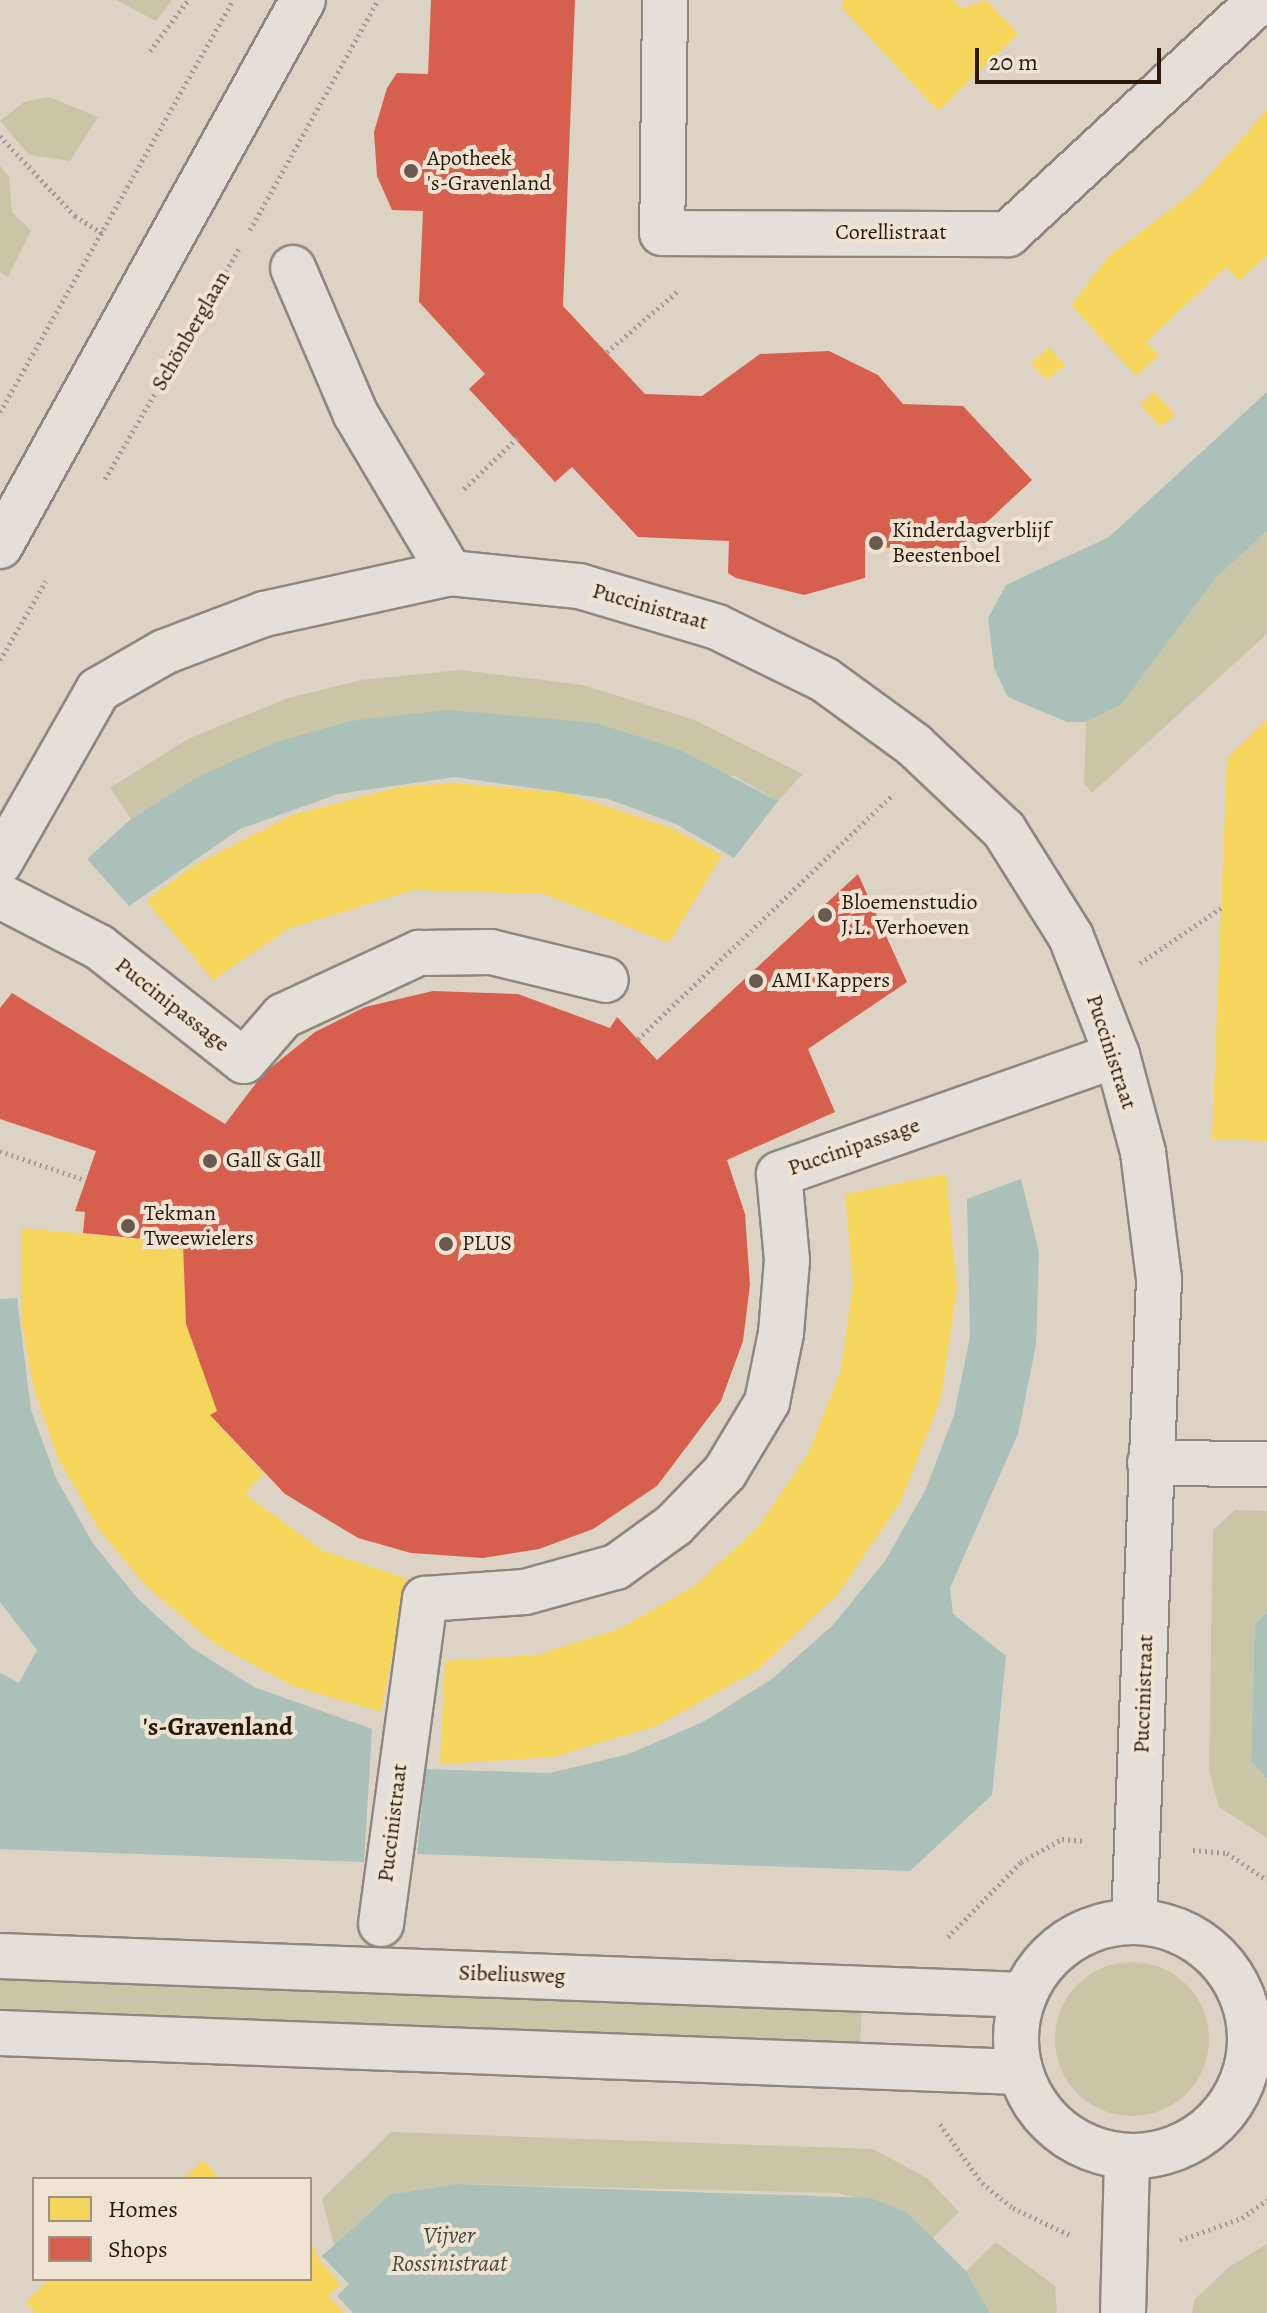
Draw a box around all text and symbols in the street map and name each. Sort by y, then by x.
scale bar [979,32,1165,82]
text: 20 m [989,46,1038,78]
place label: Apotheek 's-Gravenland [427,145,551,196]
marker: Apotheek 's-Gravenland [402,162,420,180]
street label: Corellistraat [835,220,947,246]
street label: Schönberglaan [146,266,236,396]
place label: Kinderdagverblijf Beestenboel [892,517,1050,568]
marker: Kinderdagverblijf Beestenboel [867,534,885,552]
street label: Puccinistraat [589,578,711,636]
place label: Bloemenstudio J.L. Verhoeven [841,889,978,940]
marker: Bloemenstudio J.L. Verhoeven [816,906,834,924]
street label: Puccinipassage [110,952,234,1058]
place label: AMI Kappers [772,968,890,994]
marker: AMI Kappers [747,972,765,990]
street label: Puccinistraat [1080,991,1142,1113]
street label: Puccinipassage [785,1112,923,1182]
place label: Gall & Gall [226,1148,321,1174]
marker: Gall & Gall [201,1152,219,1170]
place label: Tekman Tweewielers [144,1200,254,1252]
marker: Tekman Tweewielers [119,1217,137,1235]
place label: PLUS [462,1231,512,1257]
marker: PLUS [437,1235,455,1253]
street label: Puccinistraat [1129,1634,1159,1754]
district label: 's-Gravenland [143,1711,293,1743]
street label: Puccinistraat [373,1762,413,1884]
street label: Sibeliusweg [458,1960,566,1990]
legend [32,2177,312,2281]
text: Homes [108,2193,178,2225]
water label: Vijver Rossinistraat [391,2222,507,2278]
text: Shops [108,2233,168,2265]

